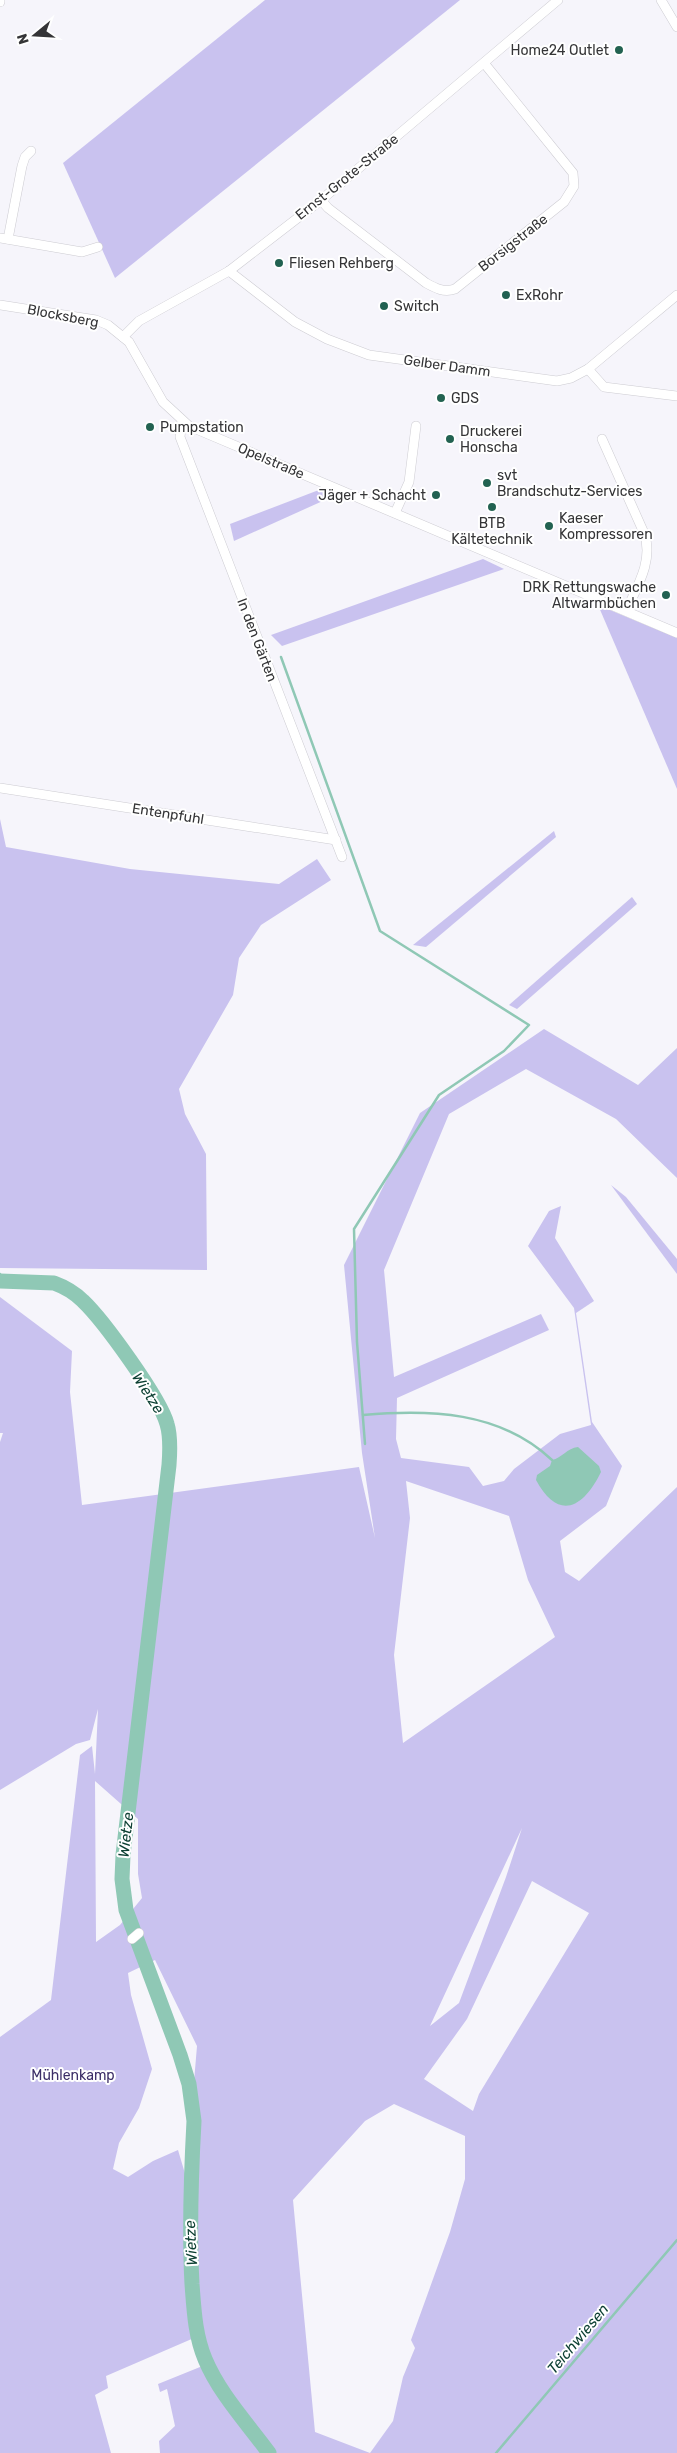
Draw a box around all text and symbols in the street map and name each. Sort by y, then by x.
north arrow [10,10,60,60]
text: N [13,31,33,46]
place label: Home24 Outlet [510,42,610,59]
marker: Home24 Outlet [613,44,625,56]
street label: Ernst-Grote-Straße [292,130,402,224]
street label: Borsigstraße [475,211,551,275]
place label: Fliesen Rehberg [289,255,394,272]
marker: Fliesen Rehberg [273,257,285,269]
place label: ExRohr [516,287,564,304]
marker: ExRohr [500,289,512,301]
place label: Switch [394,298,439,315]
marker: Switch [378,300,390,312]
street label: Blocksberg [26,301,100,331]
street label: Gelber Damm [402,351,492,381]
place label: GDS [451,390,479,407]
marker: GDS [435,392,447,404]
place label: Pumpstation [160,419,244,436]
marker: Pumpstation [144,421,156,433]
place label: Druckerei Honscha [460,423,522,456]
marker: Druckerei Honscha [444,433,456,445]
street label: Opelstraße [235,439,307,483]
place label: svt Brandschutz-Services [497,467,642,500]
marker: svt Brandschutz-Services [481,477,493,489]
place label: Jäger + Schacht [318,487,427,504]
marker: Jäger + Schacht [430,489,442,501]
marker: BTB Kältetechnik [486,501,498,513]
place label: Kaeser Kompressoren [559,510,653,543]
place label: BTB Kältetechnik [451,515,533,548]
marker: Kaeser Kompressoren [543,520,555,532]
place label: DRK Rettungswache Altwarmbüchen [523,579,656,612]
marker: DRK Rettungswache Altwarmbüchen [660,589,672,601]
street label: In den Gärten [233,596,281,684]
street label: Entenpfuhl [131,800,205,828]
water label: Wietze [128,1369,168,1417]
water label: Wietze [115,1811,137,1859]
park label: Mühlenkamp [31,2067,115,2084]
water label: Wietze [181,2219,201,2266]
water label: Teichwiesen [544,2300,612,2378]

